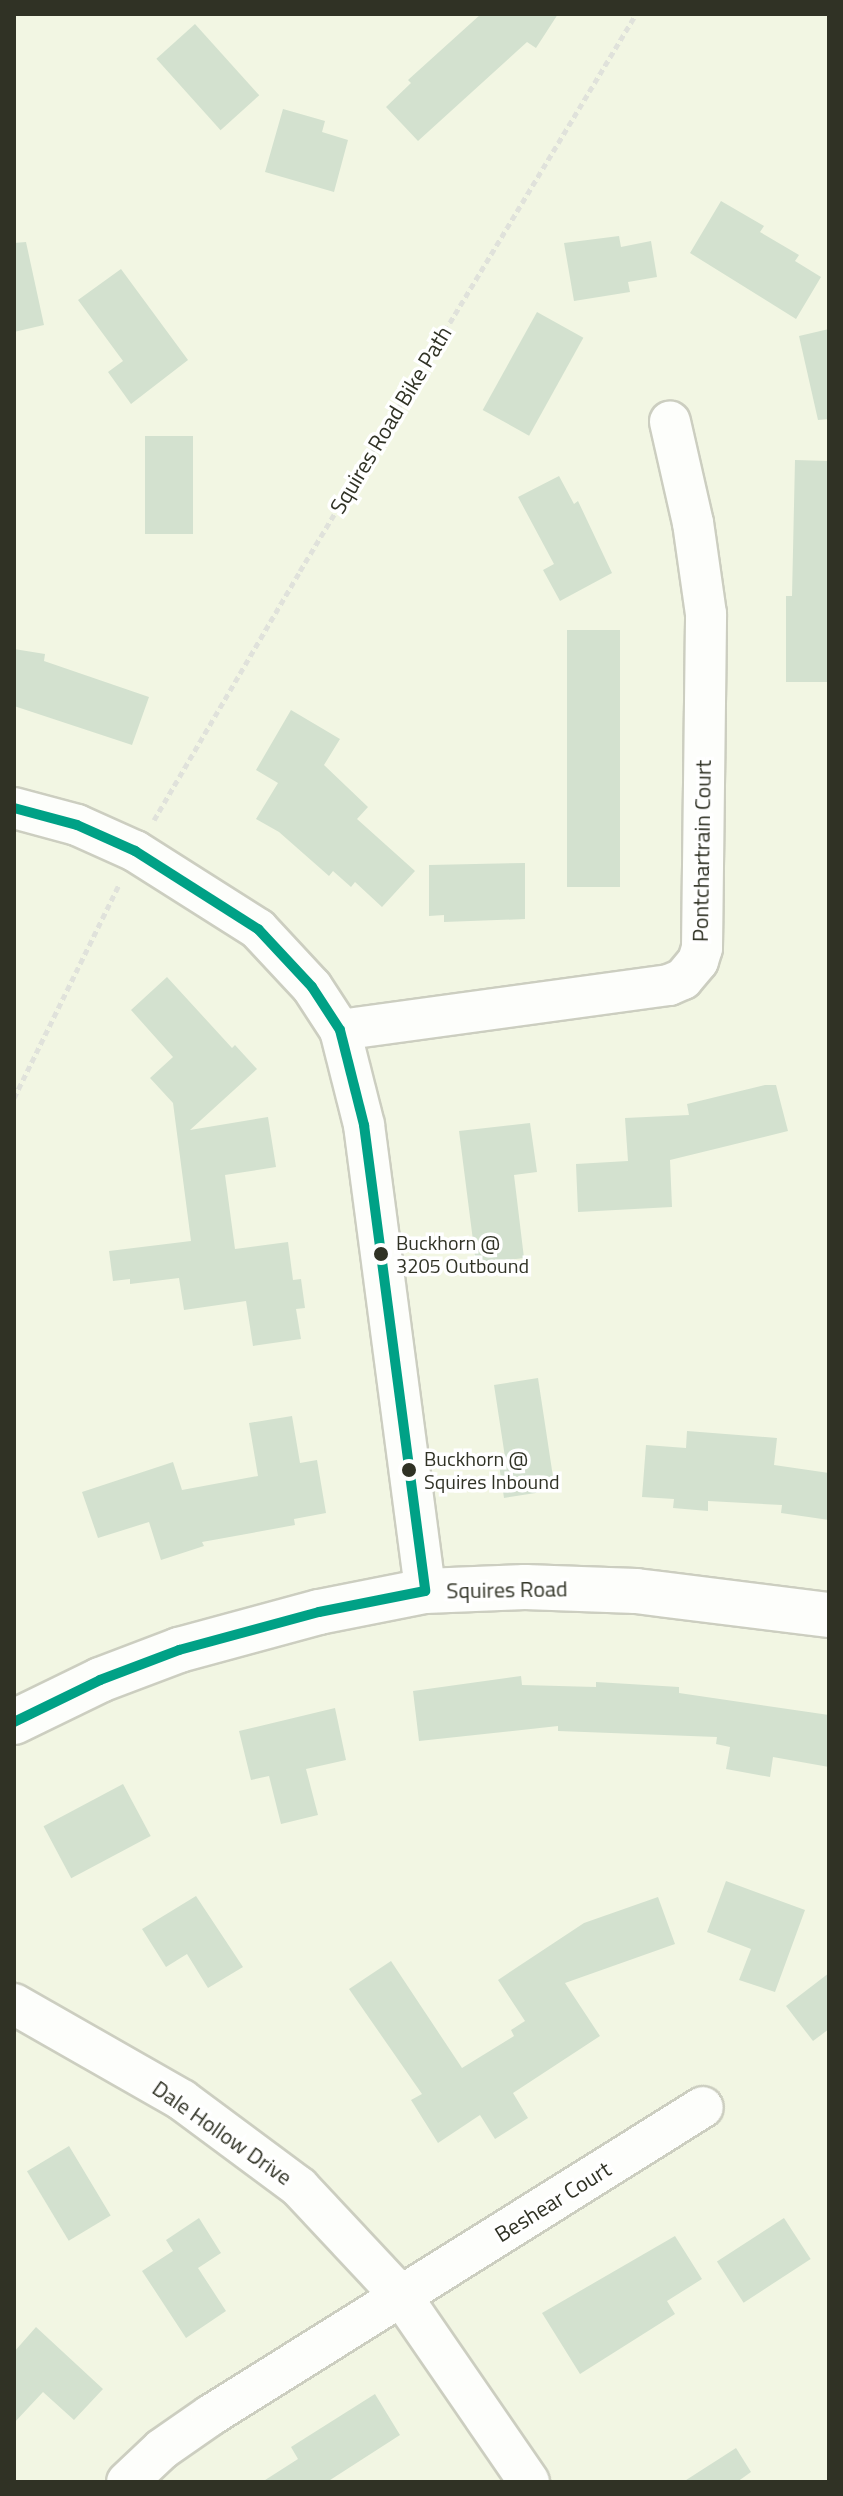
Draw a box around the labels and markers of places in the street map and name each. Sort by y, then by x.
place label: Buckhorn @ 3205 Outbound [396,1230,529,1277]
marker: Buckhorn @ 3205 Outbound [373,1246,389,1262]
place label: Buckhorn @ Squires Inbound [424,1446,560,1493]
marker: Buckhorn @ Squires Inbound [401,1462,417,1478]

